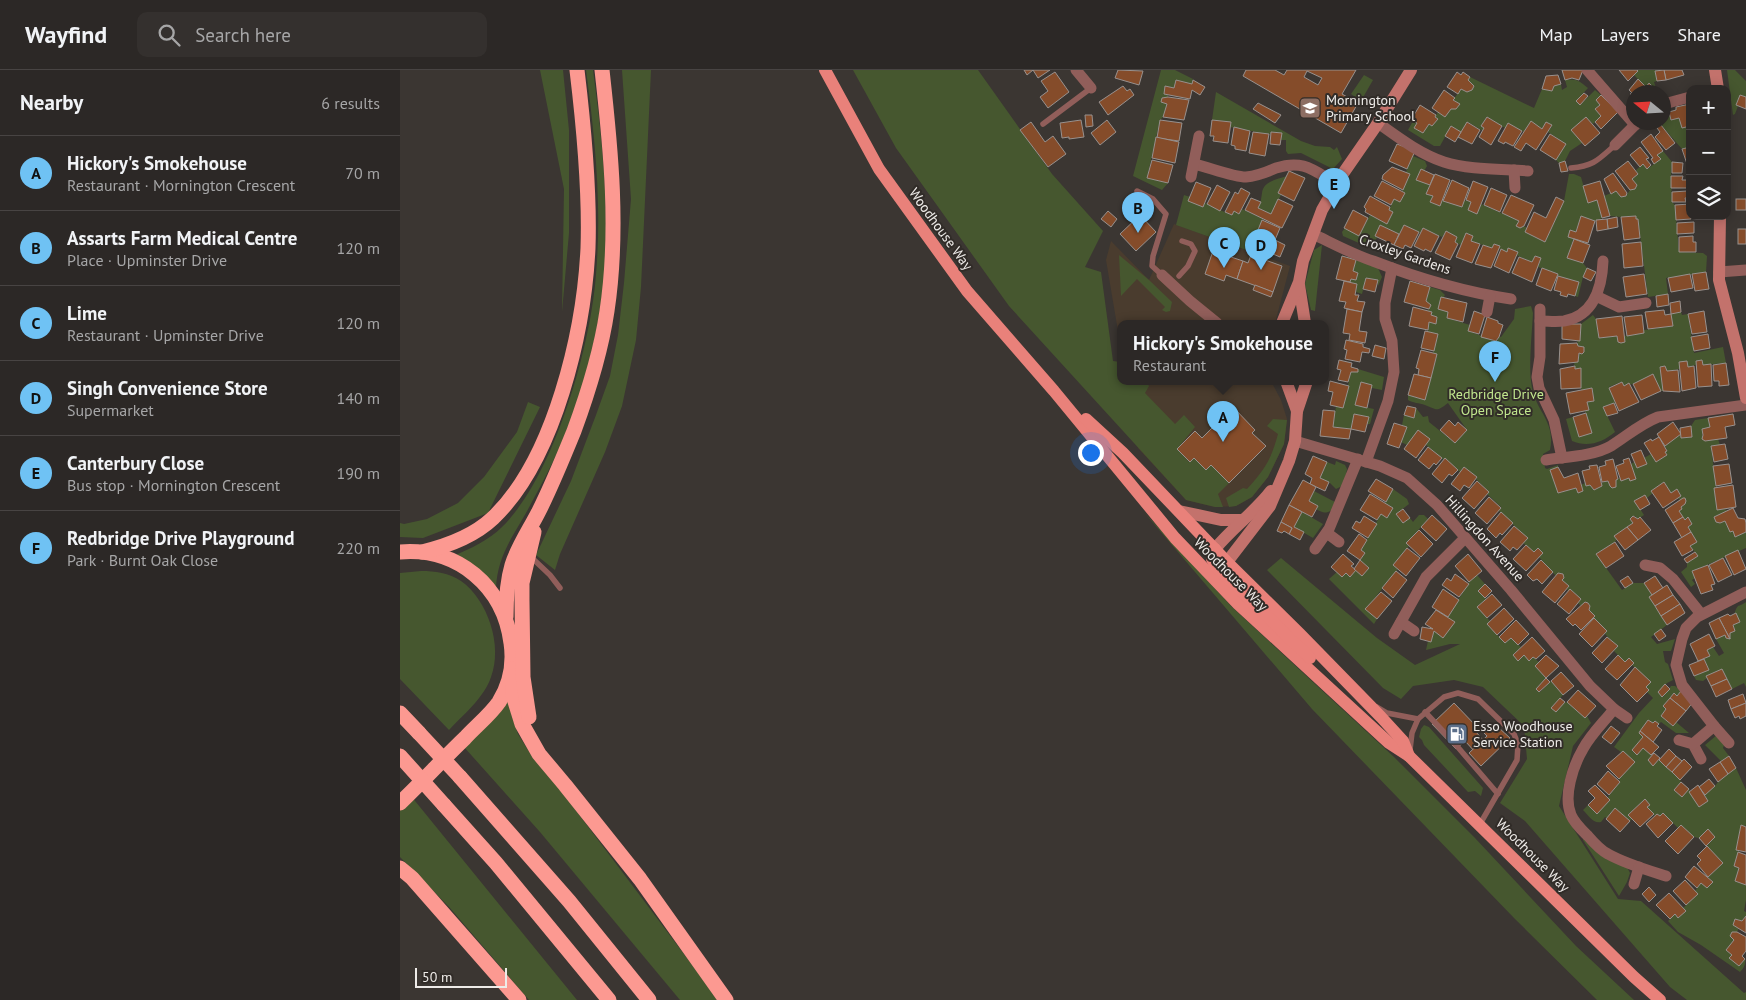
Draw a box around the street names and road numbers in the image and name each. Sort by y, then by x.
street label: Woodhouse Way [905,184,977,274]
street label: Croxley Gardens [1357,230,1453,278]
street label: Hillingdon Avenue [1442,491,1528,585]
street label: Woodhouse Way [1190,533,1272,615]
street label: Woodhouse Way [1492,814,1574,896]

